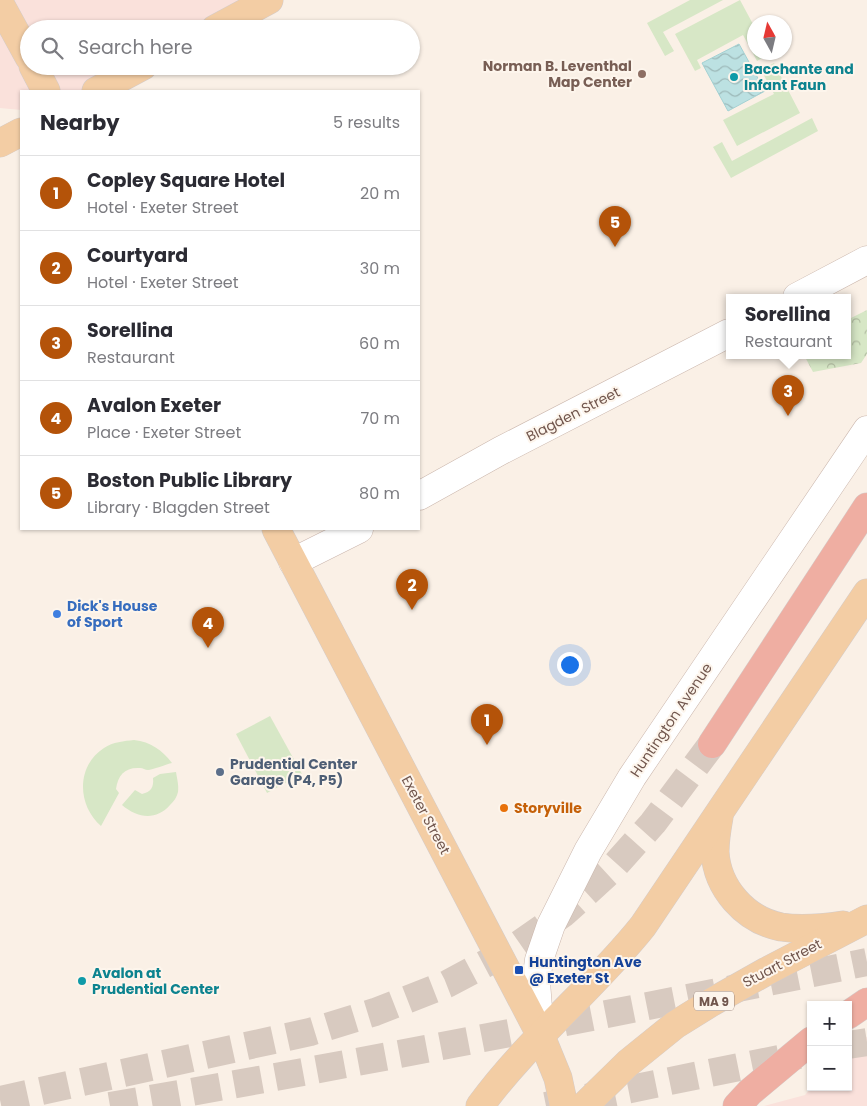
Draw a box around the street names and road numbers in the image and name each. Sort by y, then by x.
street label: Blagden Street [523,382,623,446]
street label: Huntington Avenue [625,659,717,781]
street label: Exeter Street [397,772,455,858]
street label: Stuart Street [739,934,825,992]
road number: MA 9 [694,991,734,1010]

